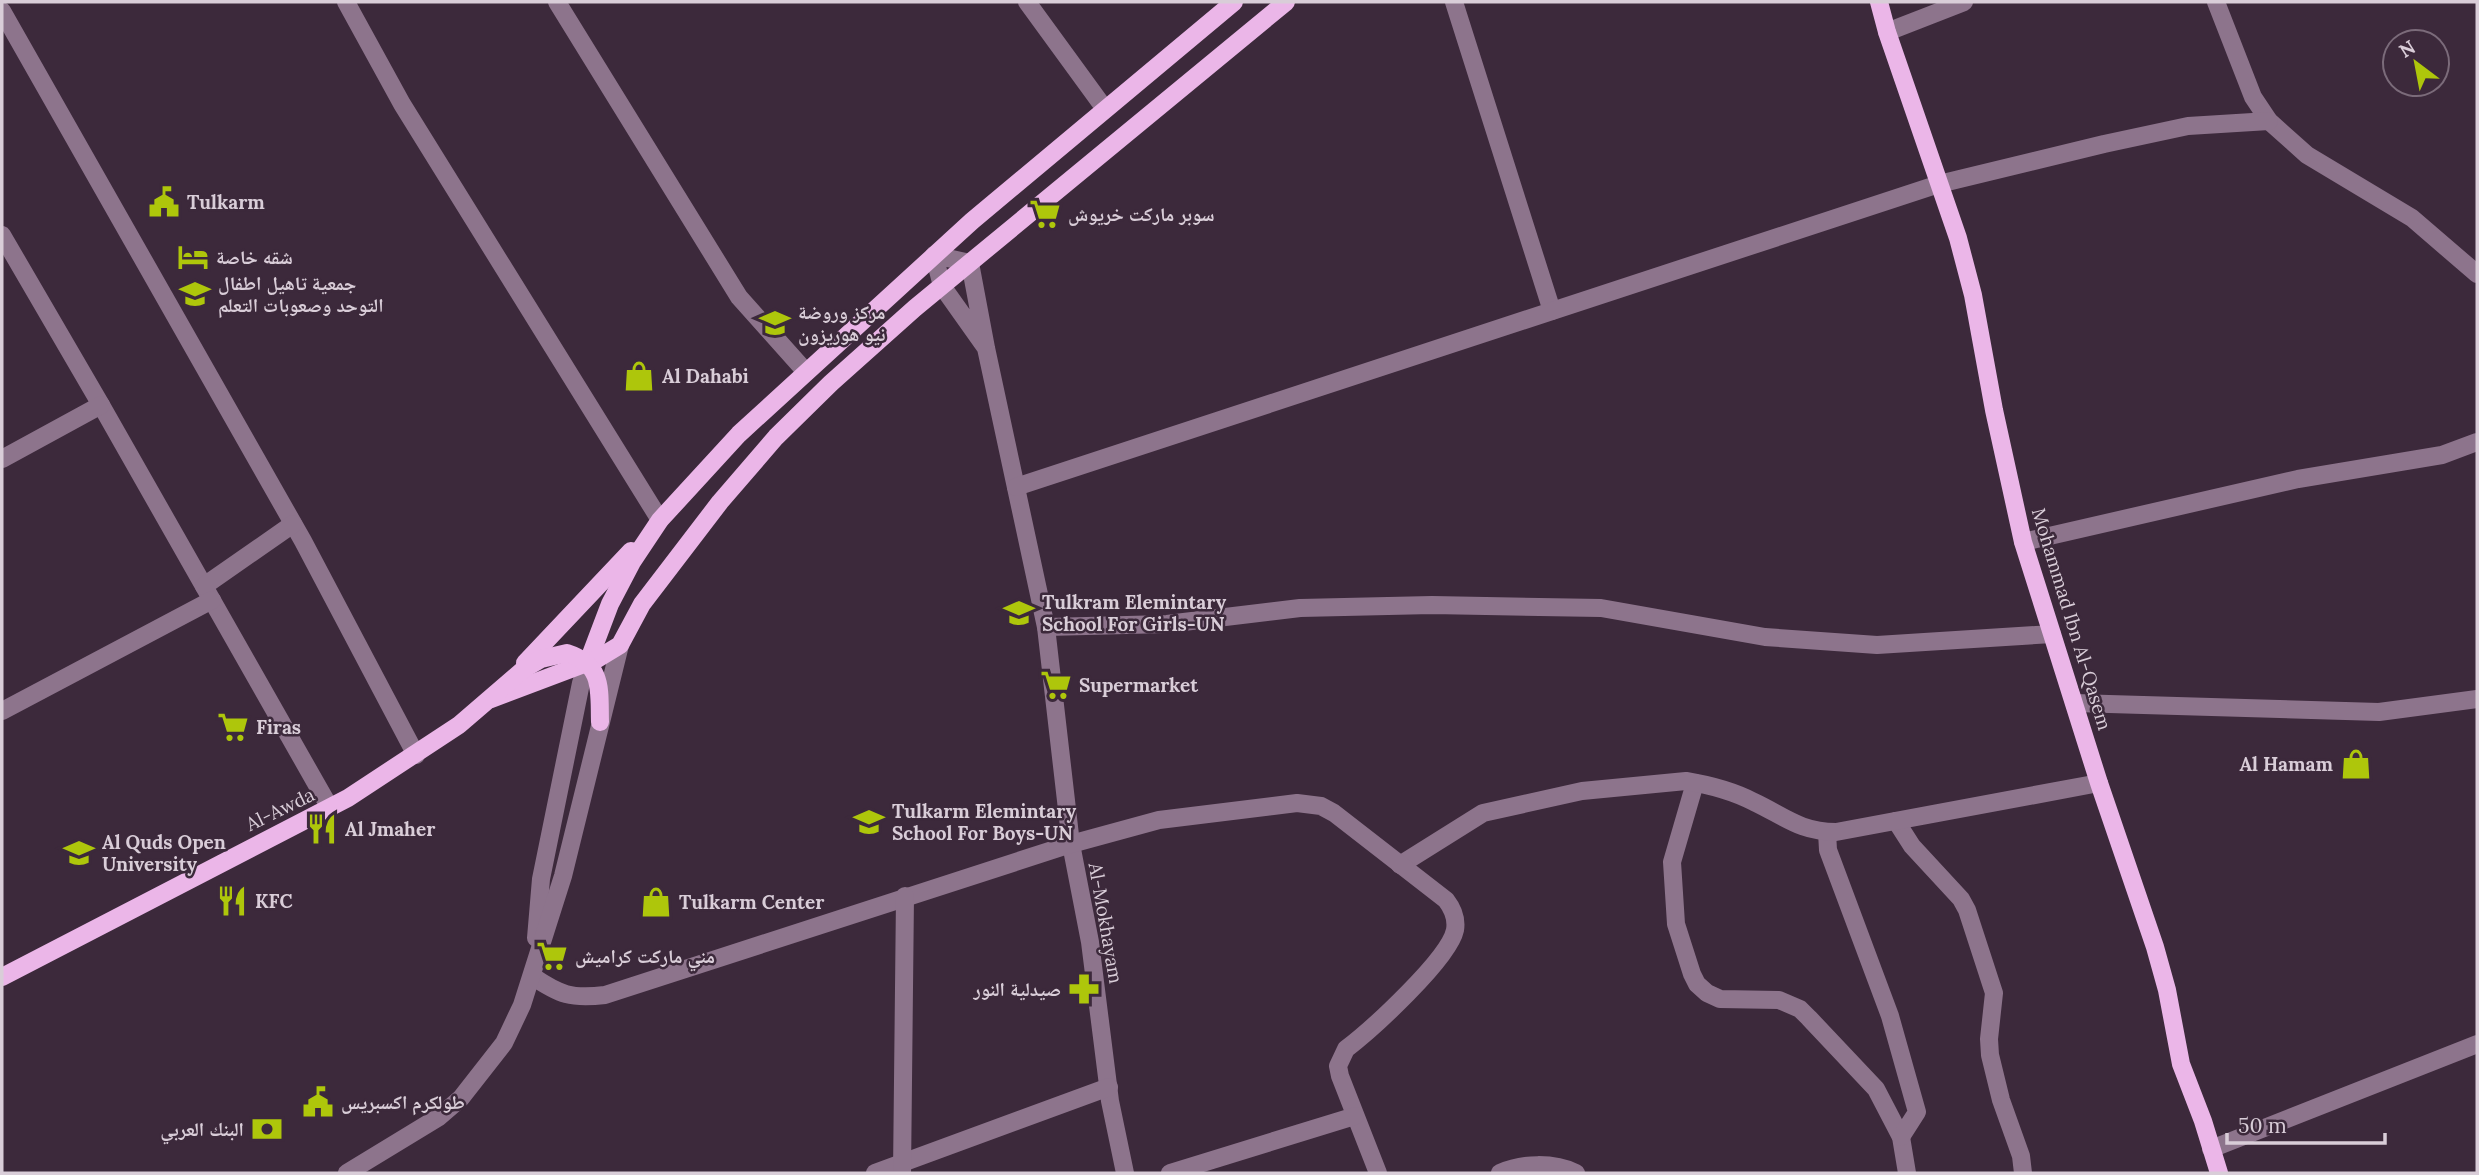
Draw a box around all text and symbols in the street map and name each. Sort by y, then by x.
north arrow [2381,28,2451,98]
text: N [2394,34,2420,63]
public building icon: Tulkarm [147,185,181,219]
place label: Tulkarm [187,190,265,214]
supermarket icon: سوبر ماركت خريوش [1028,197,1062,231]
place label: سوبر ماركت خريوش [1068,202,1215,226]
hotel icon: شقه خاصة [176,240,210,274]
place label: شقه خاصة [216,245,293,269]
place label: جمعية تاهيل اطفال التوحد وصعوبات التعلم [218,271,384,318]
school or university icon: جمعية تاهيل اطفال التوحد وصعوبات التعلم [178,277,212,311]
place label: مركز وروضة نيو هوريزون [798,300,886,346]
school or university icon: مركز وروضة نيو هوريزون [758,306,792,340]
shop icon: Al Dahabi [622,359,656,393]
place label: Al Dahabi [662,364,749,388]
street label: Mohammad Ibn Al-Qasem [2027,505,2117,733]
place label: Tulkram Elemintary School For Girls-UN [1042,590,1227,636]
school or university icon: Tulkram Elemintary School For Girls-UN [1002,596,1036,630]
supermarket icon: Supermarket [1039,668,1073,702]
place label: Supermarket [1079,673,1199,697]
supermarket icon: Firas [216,710,250,744]
place label: Firas [256,715,301,739]
shop icon: Al Hamam [2339,747,2373,781]
place label: Al Hamam [2239,752,2334,776]
street label: Al-Awda [241,782,319,836]
place label: Tulkarm Elemintary School For Boys-UN [892,799,1077,845]
school or university icon: Tulkarm Elemintary School For Boys-UN [852,805,886,839]
restaurant icon: Al Jmaher [305,812,339,846]
place label: Al Jmaher [345,817,435,841]
place label: Al Quds Open University [102,830,226,876]
school or university icon: Al Quds Open University [62,836,96,870]
street label: Al-Mokhayam [1083,860,1128,985]
restaurant icon: KFC [215,884,249,918]
shop icon: Tulkarm Center [639,885,673,919]
place label: KFC [255,889,292,913]
place label: Tulkarm Center [679,890,824,914]
supermarket icon: مني ماركت كراميش [535,939,569,973]
place label: مني ماركت كراميش [575,944,715,972]
pharmacy icon: صيدلية النور [1067,972,1101,1006]
place label: صيدلية النور [973,977,1061,1001]
public building icon: طولكرم اكسبريس [301,1085,335,1119]
place label: طولكرم اكسبريس [341,1090,465,1116]
scale bar [2227,1102,2384,1146]
bank icon: البنك العربي [250,1112,284,1146]
text: 50 m [2238,1112,2287,1139]
place label: البنك العربي [160,1117,244,1145]

